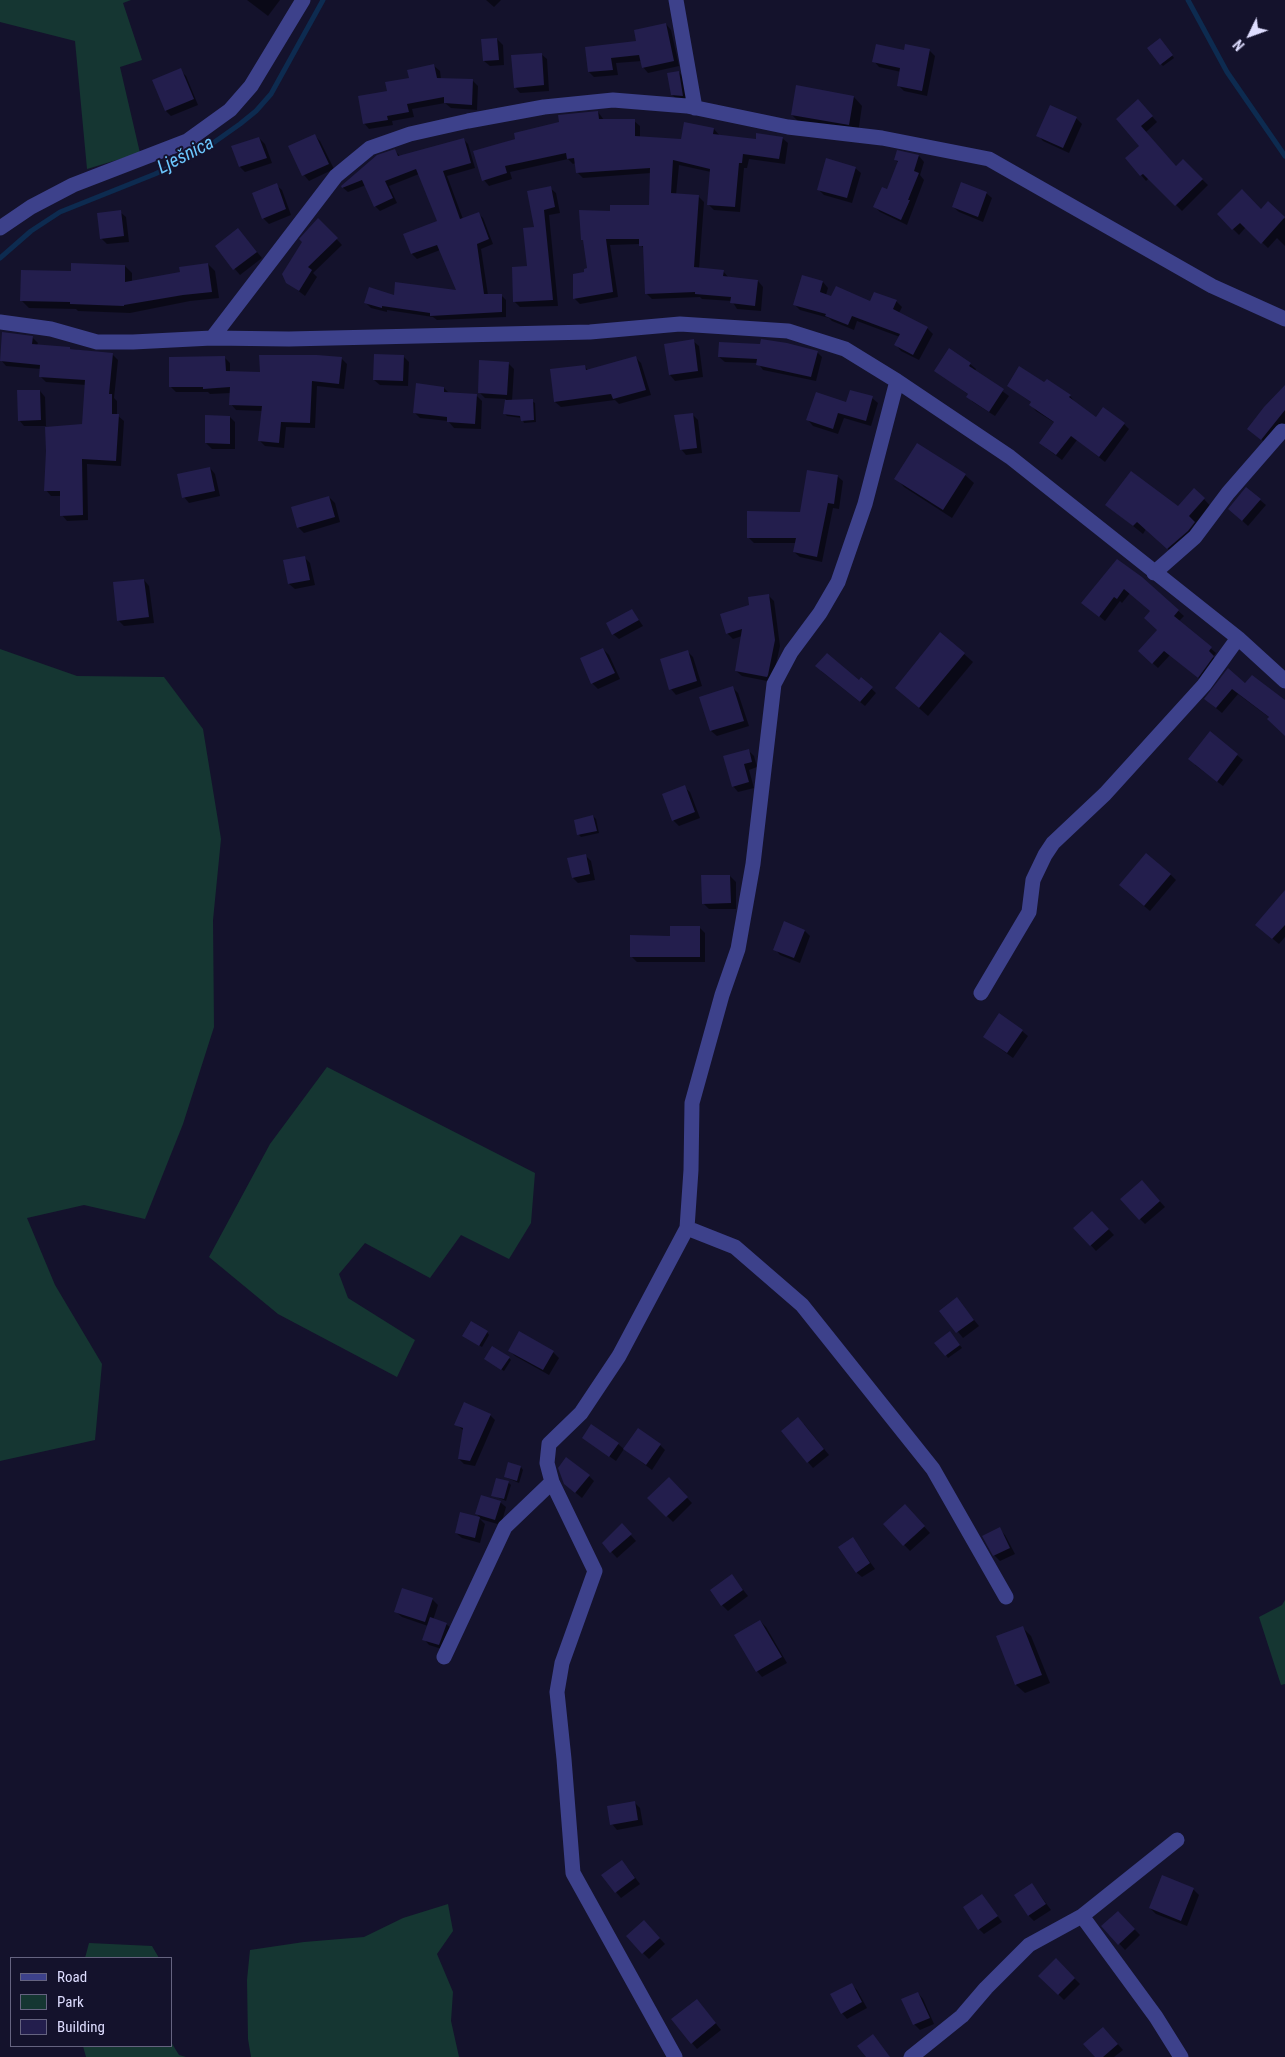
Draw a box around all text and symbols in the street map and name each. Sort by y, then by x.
north arrow [1225,10,1275,60]
text: N [1230,37,1248,54]
water label: Lješnica [154,132,218,180]
legend [10,1957,172,2047]
text: Road [57,1968,87,1986]
text: Park [57,1993,84,2011]
text: Building [57,2018,105,2036]

